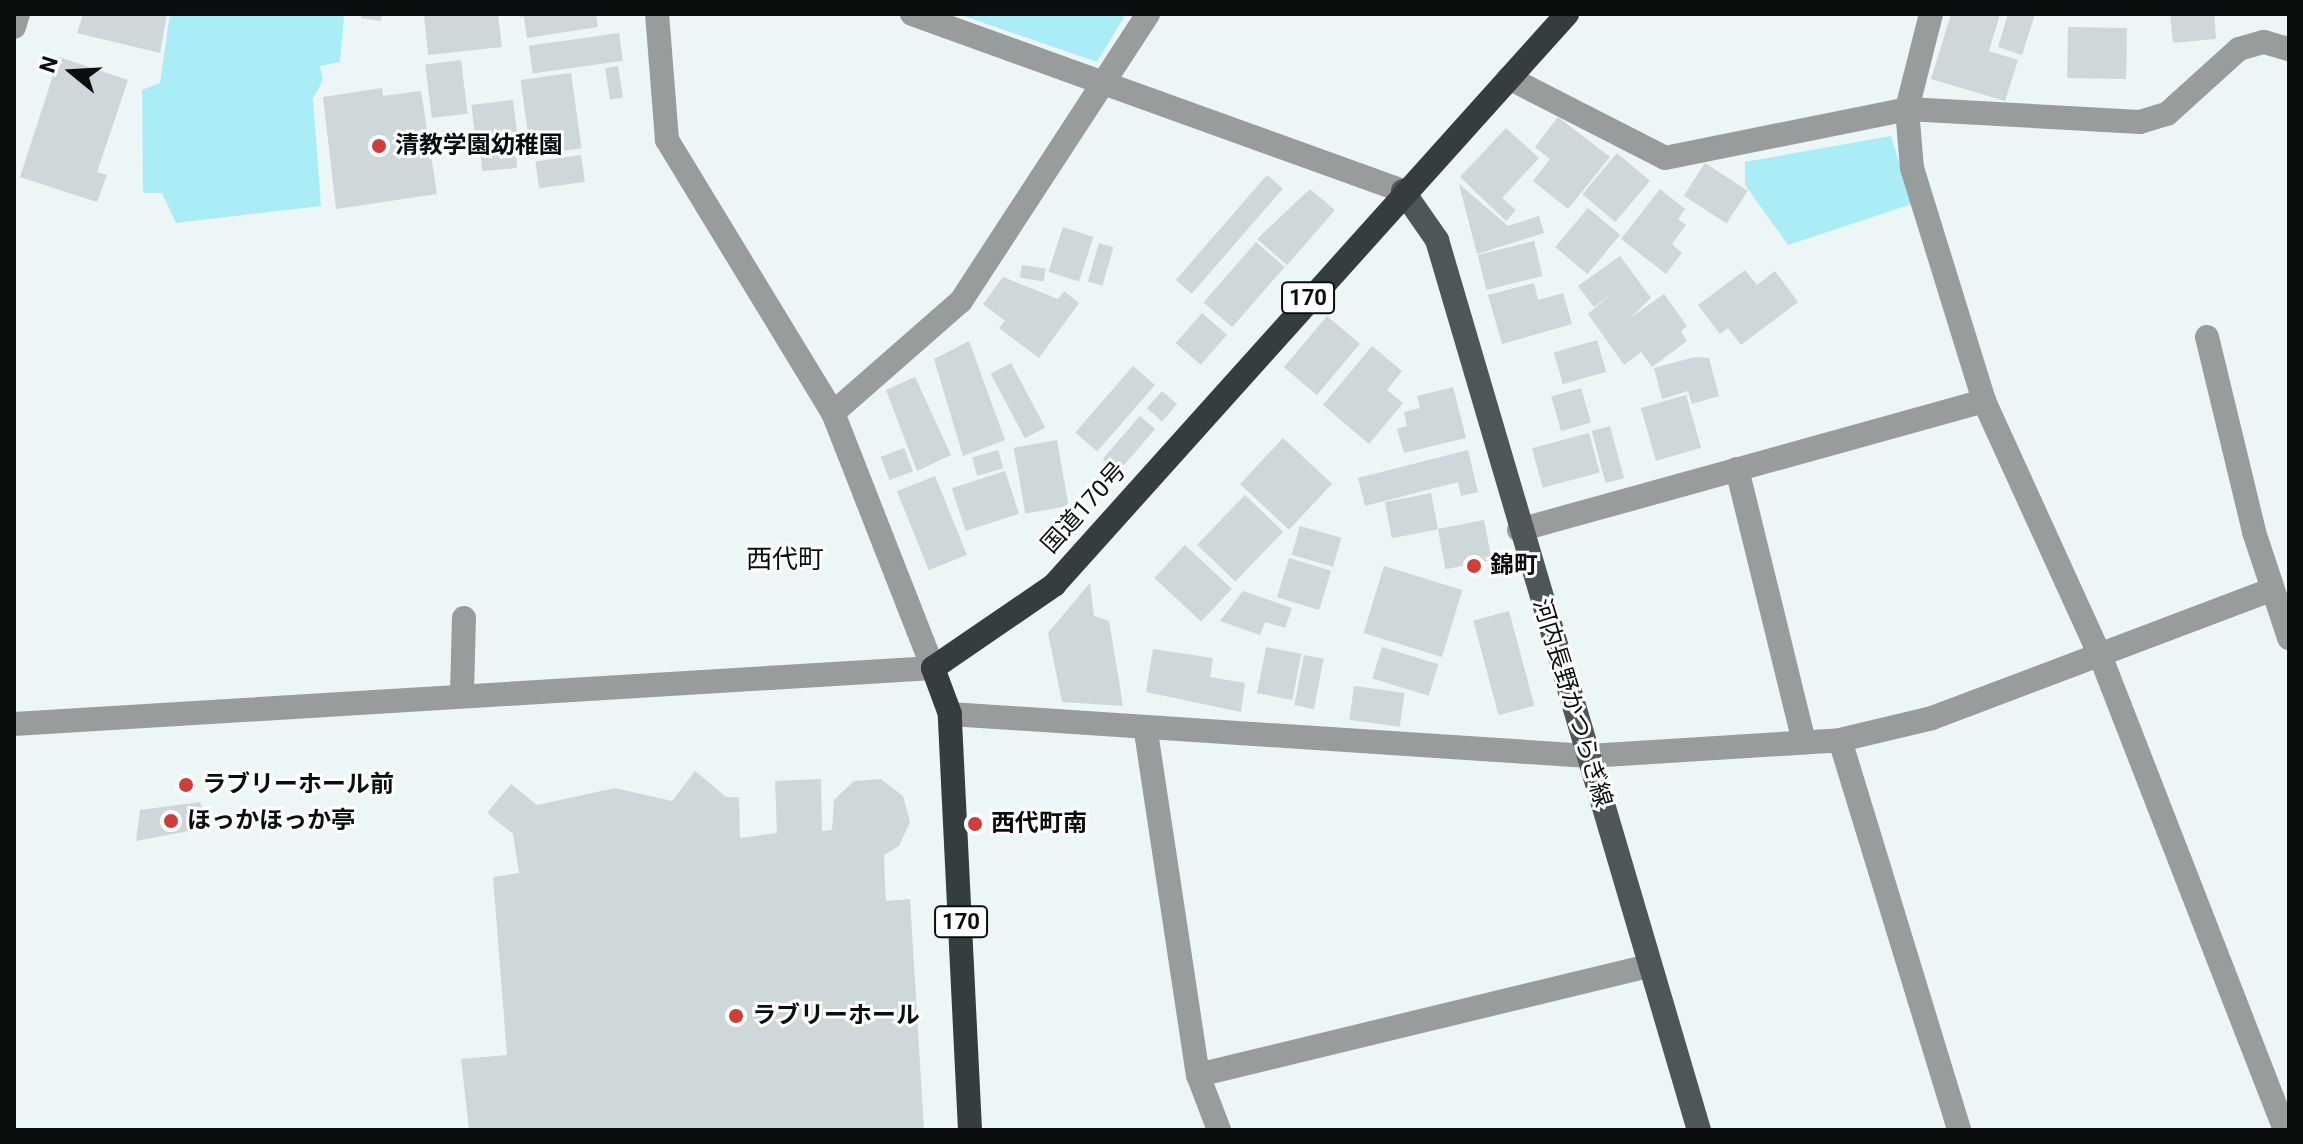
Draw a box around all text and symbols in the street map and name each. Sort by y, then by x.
north arrow [32,32,112,112]
text: N [34,53,63,76]
place label: 清教学園幼稚園 [395,132,563,160]
marker: 清教学園幼稚園 [370,137,388,155]
road number: 170 [1280,280,1336,316]
street label: 国道170号 [1036,457,1132,559]
district label: 西代町 [746,544,824,576]
place label: 錦町 [1490,552,1538,580]
marker: 錦町 [1465,557,1483,575]
street label: 河内長野かつらぎ線 [1527,596,1617,810]
place label: ラブリーホール前 [202,771,394,799]
marker: ラブリーホール前 [177,776,195,794]
place label: ほっかほっか亭 [187,807,355,835]
place label: 西代町南 [991,810,1087,838]
marker: ほっかほっか亭 [162,812,180,830]
marker: 西代町南 [966,815,984,833]
road number: 170 [933,904,989,940]
place label: ラブリーホール [752,1002,920,1030]
marker: ラブリーホール [727,1007,745,1025]

